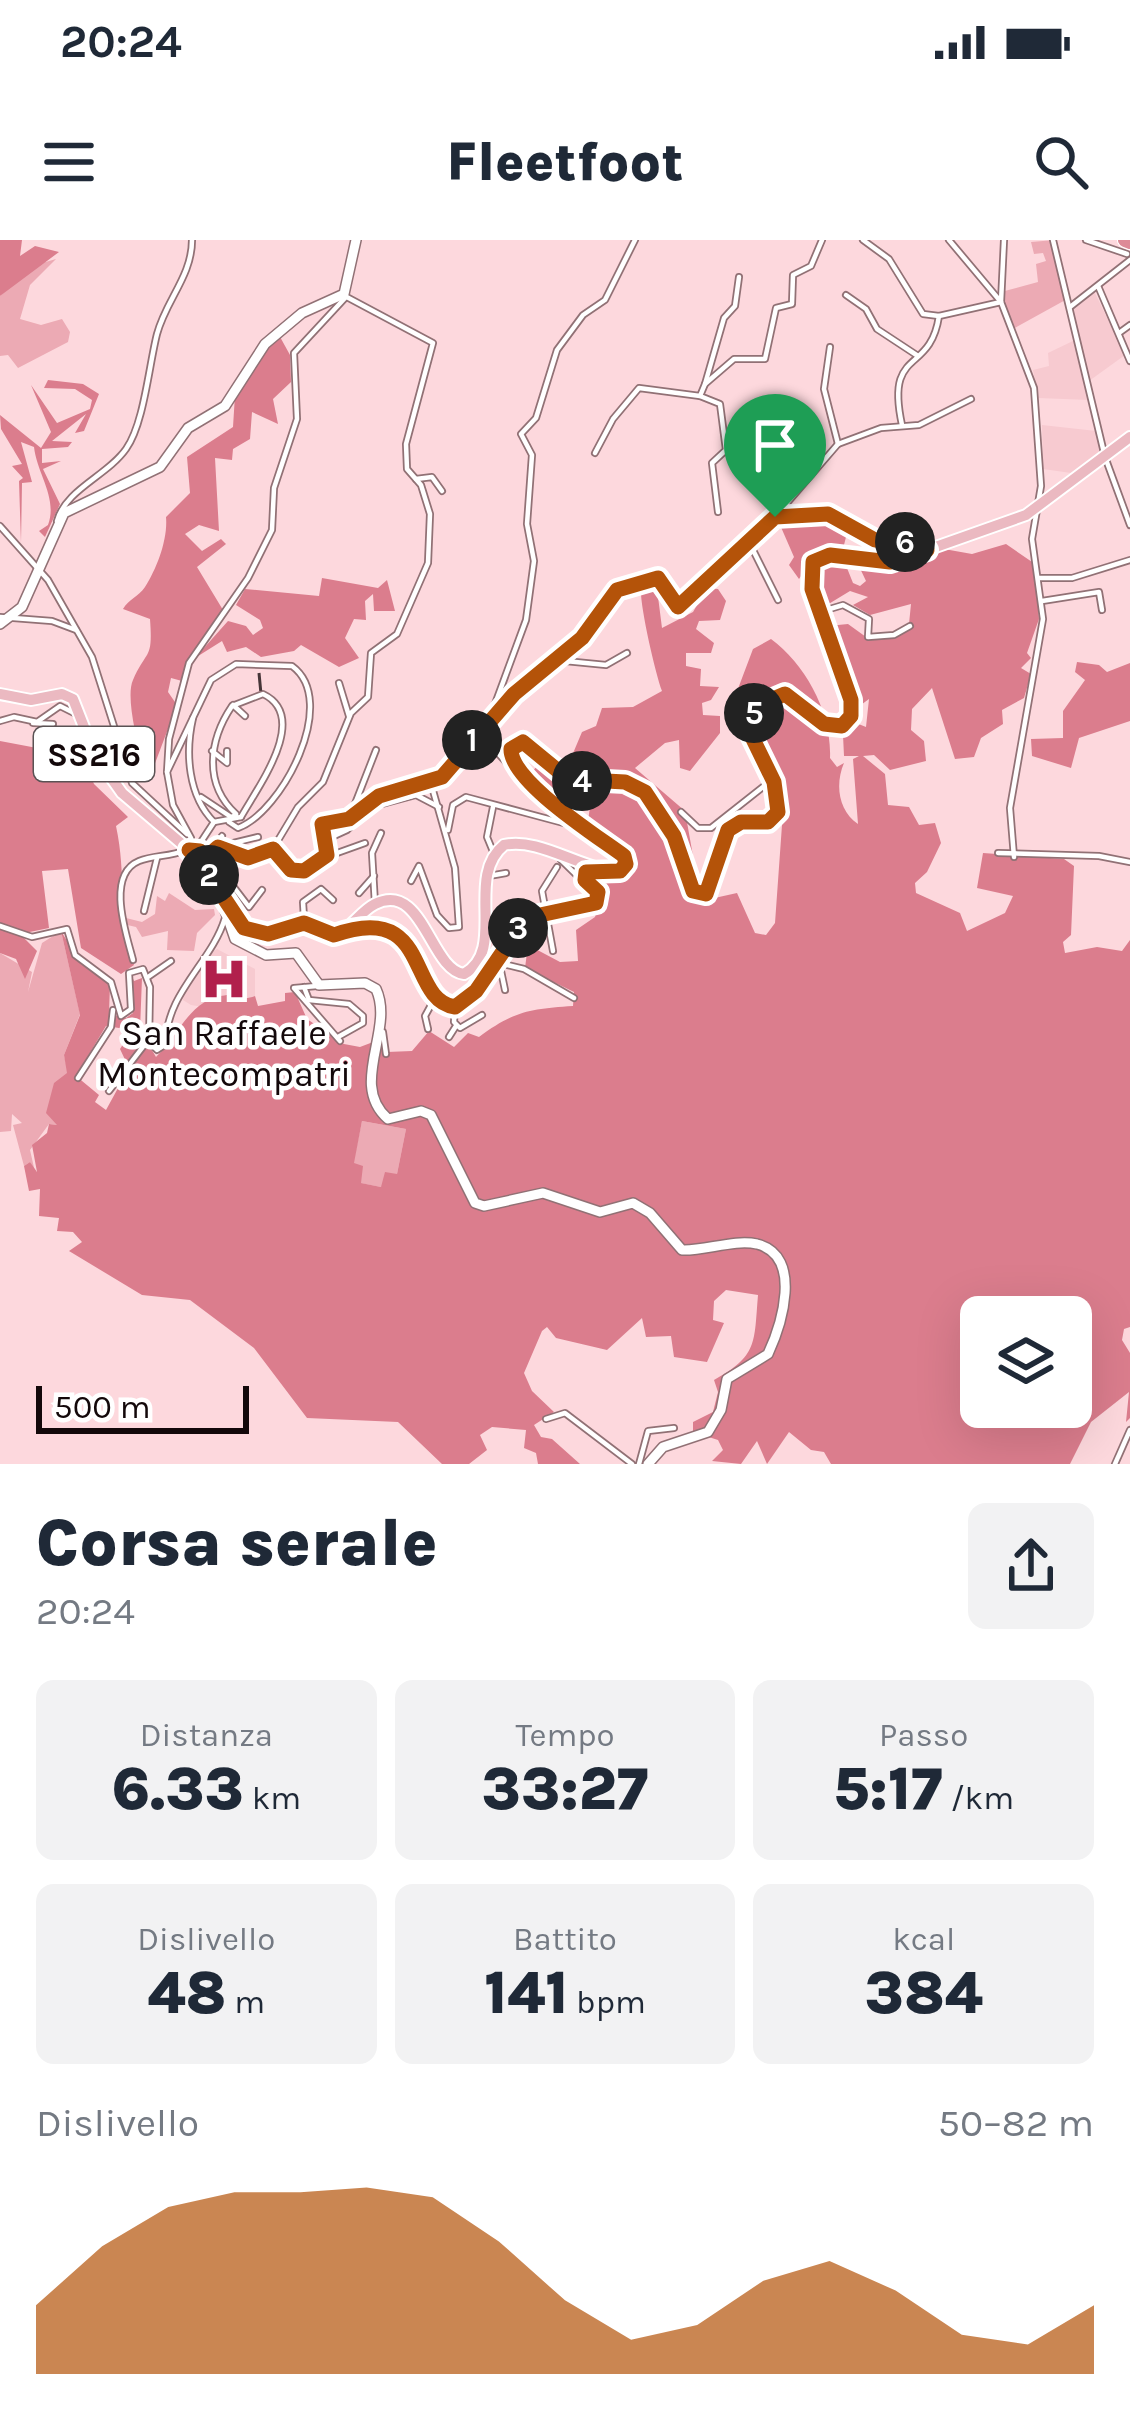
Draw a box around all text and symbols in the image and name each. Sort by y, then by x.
text: 20:24 [60,16,182,68]
icon: menu [36,129,102,195]
icon: search [1028,129,1094,195]
text: Fleetfoot [446,130,684,194]
pin [724,394,826,517]
icon: arrive [742,412,808,478]
pin: 6 [875,512,935,572]
text: 6 [895,523,915,561]
pin: 5 [724,683,784,743]
text: 5 [744,694,764,732]
pin: 1 [442,710,502,770]
text: 1 [466,721,478,759]
road number: SS216 [34,727,154,781]
pin: 4 [552,751,612,811]
text: 4 [572,762,592,800]
pin: 2 [179,845,239,905]
text: 2 [199,856,219,894]
pin: 3 [488,898,548,958]
text: 3 [508,909,528,947]
hospital icon: San Raffaele Montecompatri [199,954,249,1004]
place label: San Raffaele Montecompatri [97,1012,351,1095]
map controls [960,1296,1092,1428]
button: layers [960,1296,1092,1428]
scale bar [36,1380,249,1433]
text: 500 m [54,1388,151,1426]
button: share [968,1503,1094,1629]
text: Corsa serale [36,1504,438,1582]
text: 20:24 [36,1588,135,1634]
text: Distanza [140,1716,273,1754]
text: Tempo [515,1716,615,1754]
text: Passo [879,1716,968,1754]
text: 6.33 [111,1754,244,1824]
text: 33:27 [482,1754,648,1824]
text: 5:17 [833,1754,943,1824]
text: km [244,1779,301,1817]
text: /km [943,1779,1014,1817]
text: Dislivello [137,1920,275,1958]
text: Battito [513,1920,617,1958]
text: kcal [892,1920,955,1958]
text: 48 [148,1958,226,2028]
text: 141 [484,1958,568,2028]
text: 384 [865,1958,983,2028]
text: m [226,1983,265,2021]
text: bpm [568,1983,646,2021]
text: Dislivello [36,2100,199,2146]
text: 50–82 m [938,2100,1094,2146]

